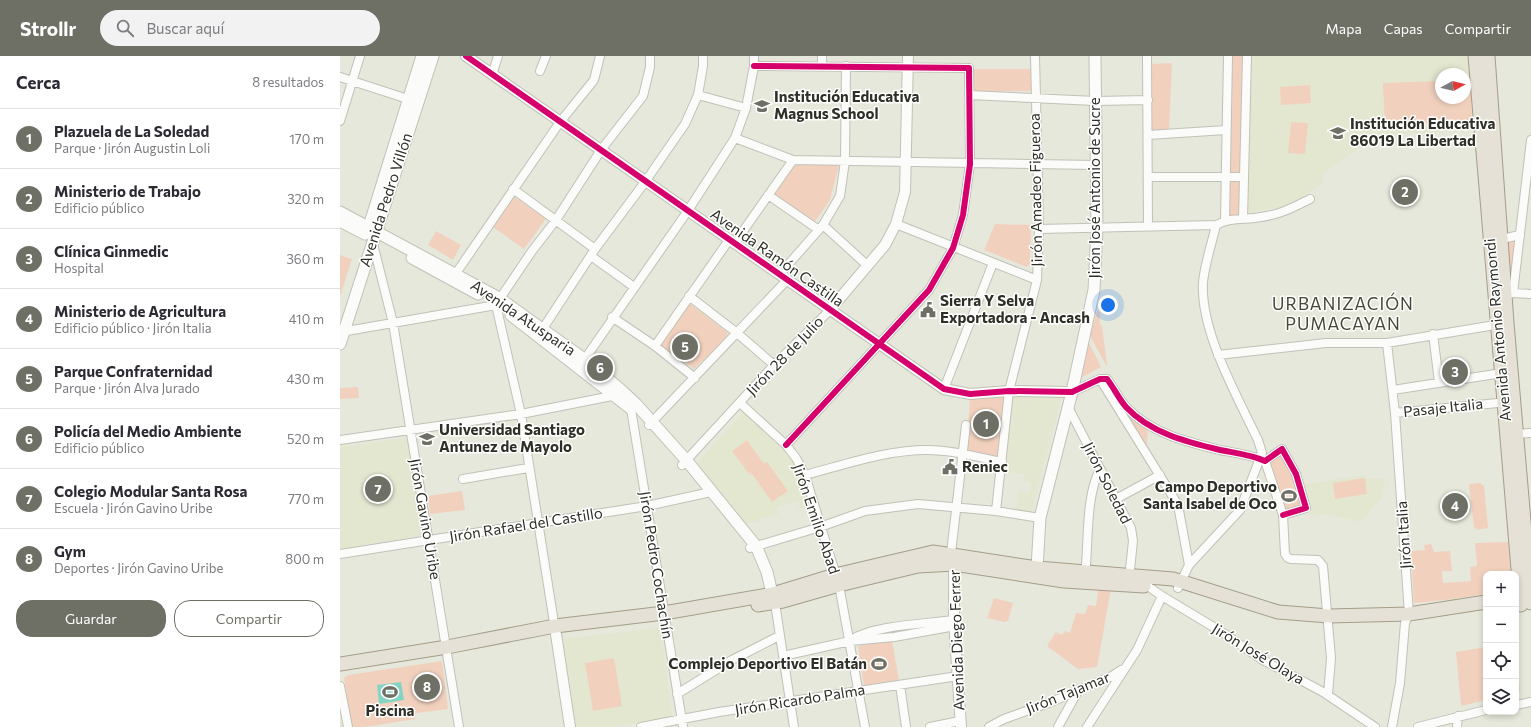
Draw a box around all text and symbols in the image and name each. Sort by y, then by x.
search box [100,10,380,46]
text: Strollr [20,17,76,40]
icon: search [114,17,136,39]
text: Buscar aquí [146,19,224,37]
text: Mapa [1326,20,1362,37]
text: Capas [1384,20,1423,37]
text: Compartir [1445,20,1511,37]
north arrow [1435,68,1471,104]
text: Cerca [16,72,61,93]
text: 8 resultados [252,74,324,90]
place label: Institución Educativa Magnus School [774,87,920,122]
school or university icon: Institución Educativa Magnus School [753,97,771,115]
street label: Jirón José Antonio de Sucre [1085,97,1103,279]
street label: Jirón Amadeo Figueroa [1025,113,1045,267]
place label: Institución Educativa 86019 La Libertad [1350,114,1496,149]
text: Plazuela de La Soledad [54,122,209,140]
school or university icon: Institución Educativa 86019 La Libertad [1329,124,1347,142]
text: 1 [26,131,32,147]
text: 170 m [289,131,324,147]
street label: Avenida Pedro Villón [355,131,415,269]
text: Parque · Jirón Augustin Loli [54,140,210,156]
pin: 2 [1392,177,1418,207]
text: Ministerio de Trabajo [54,182,201,200]
text: 2 [25,191,33,207]
text: 320 m [287,191,324,207]
text: Edificio público [54,200,145,216]
street label: Avenida Ramón Castilla [707,204,848,310]
street label: Avenida Antonio Raymondi [1480,238,1514,422]
text: Clínica Ginmedic [54,242,168,260]
text: 3 [25,251,33,267]
text: 360 m [286,251,324,267]
text: Hospital [54,260,104,276]
street label: Avenida Atusparia [468,275,579,359]
place label: Sierra Y Selva Exportadora - Ancash [940,291,1090,326]
district label: URBANIZACIÓN PUMACAYAN [1272,292,1414,334]
your location [1098,295,1118,315]
public building icon: Sierra Y Selva Exportadora - Ancash [919,301,937,319]
text: Ministerio de Agricultura [54,302,226,320]
text: 4 [25,311,33,327]
text: 410 m [289,311,324,327]
street label: Jirón 28 de Julio [742,312,827,399]
text: Edificio público · Jirón Italia [54,320,212,336]
pin: 5 [672,332,698,362]
pin: 6 [587,353,613,383]
pin: 3 [1442,357,1468,387]
text: Parque Confraternidad [54,362,212,380]
text: 5 [25,371,33,387]
text: 430 m [286,371,324,387]
text: Parque · Jirón Alva Jurado [54,380,200,396]
street label: Pasaje Italia [1402,394,1484,420]
pin: 1 [973,409,999,439]
place label: Universidad Santiago Antunez de Mayolo [439,420,585,455]
text: Policía del Medio Ambiente [54,422,241,440]
school or university icon: Universidad Santiago Antunez de Mayolo [418,430,436,448]
text: 6 [25,431,33,447]
text: 520 m [287,431,324,447]
street label: Jirón Soledad [1080,439,1136,526]
text: Edificio público [54,440,145,456]
street label: Jirón Gavino Uribe [406,457,446,581]
place label: Reniec [962,457,1008,475]
public building icon: Reniec [941,458,959,476]
street label: Jirón Emilio Abad [790,461,844,576]
pin: 7 [365,474,391,504]
place label: Campo Deportivo Santa Isabel de Oco [1143,477,1277,512]
text: Colegio Modular Santa Rosa [54,482,247,500]
sports icon: Campo Deportivo Santa Isabel de Oco [1280,487,1298,505]
street label: Jirón Pedro Cochachín [636,490,678,640]
text: 7 [25,491,33,507]
text: 770 m [288,491,324,507]
pin: 4 [1442,491,1468,521]
text: Escuela · Jirón Gavino Uribe [54,500,213,516]
street label: Jirón Italia [1392,500,1414,570]
street label: Jirón Rafael del Castillo [448,503,604,545]
text: Gym [54,542,86,560]
text: 8 [25,551,33,567]
text: 800 m [285,551,324,567]
text: Deportes · Jirón Gavino Uribe [54,560,223,576]
street label: Avenida Diego Ferrer [945,569,967,711]
map controls [1483,571,1519,715]
button: + [1483,571,1519,607]
button: Guardar [16,600,166,637]
button: Compartir [174,600,324,637]
button: − [1483,607,1519,643]
street label: Jirón José Olaya [1209,619,1308,688]
button: locate [1483,643,1519,679]
place label: Complejo Deportivo El Batán [668,654,867,672]
sports icon: Complejo Deportivo El Batán [870,655,888,673]
street label: Jirón Tajamar [1023,667,1112,717]
pin: 8 [414,672,440,702]
button: layers [1483,679,1519,715]
street label: Jirón Ricardo Palma [733,680,866,718]
sports icon: Piscina [381,683,399,701]
place label: Piscina [366,701,415,719]

